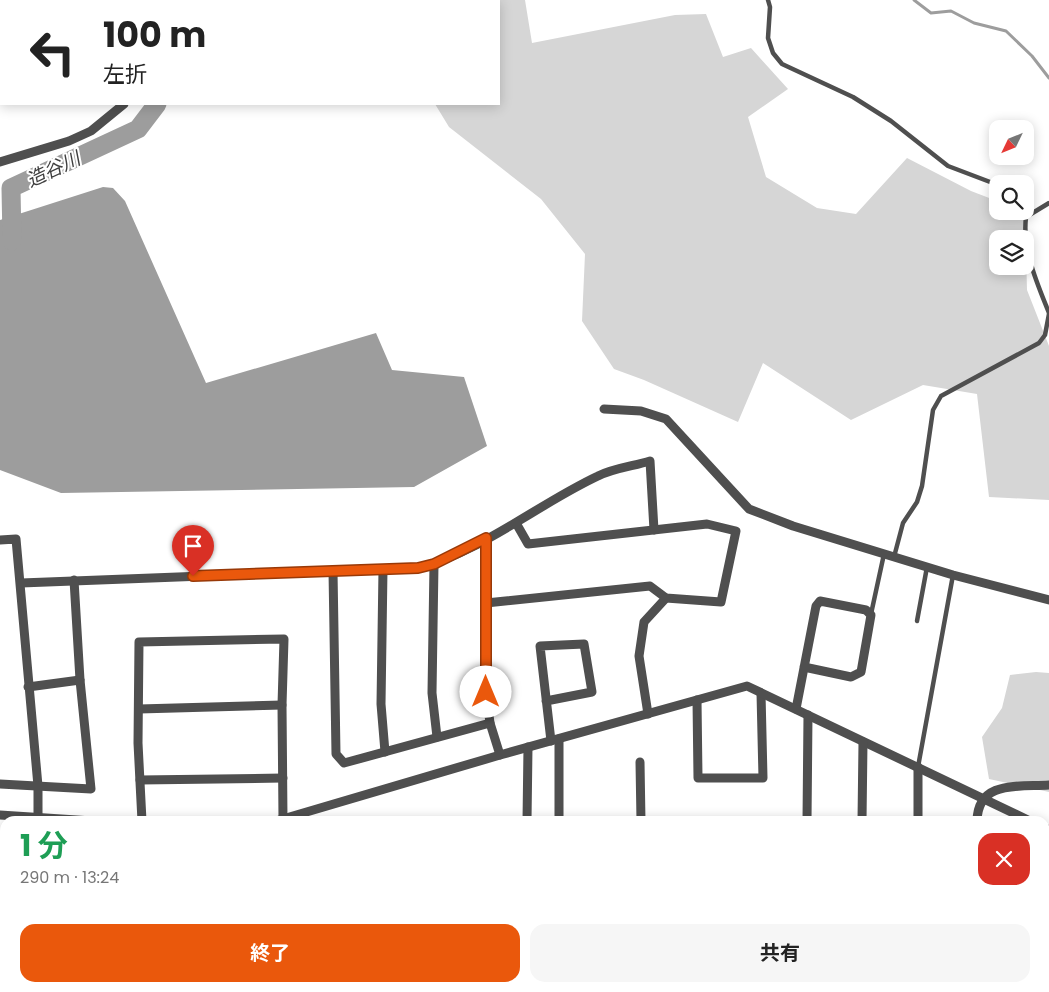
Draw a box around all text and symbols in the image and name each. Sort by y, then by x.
text: 100 m [103,10,206,59]
icon: left [20,20,85,85]
text: 左折 [103,59,147,90]
north arrow [989,120,1034,165]
map controls [989,120,1034,275]
water label: 造谷川 [22,144,87,194]
button: search [989,175,1034,220]
button: layers [989,230,1034,275]
pin [172,525,214,576]
icon: arrive [179,532,207,560]
position arrow [459,665,511,717]
text: 1 分 [20,824,68,867]
button: close [978,833,1030,885]
text: 290 m · 13:24 [20,866,119,889]
button: 終了 [20,924,520,982]
button: 共有 [530,924,1030,982]

